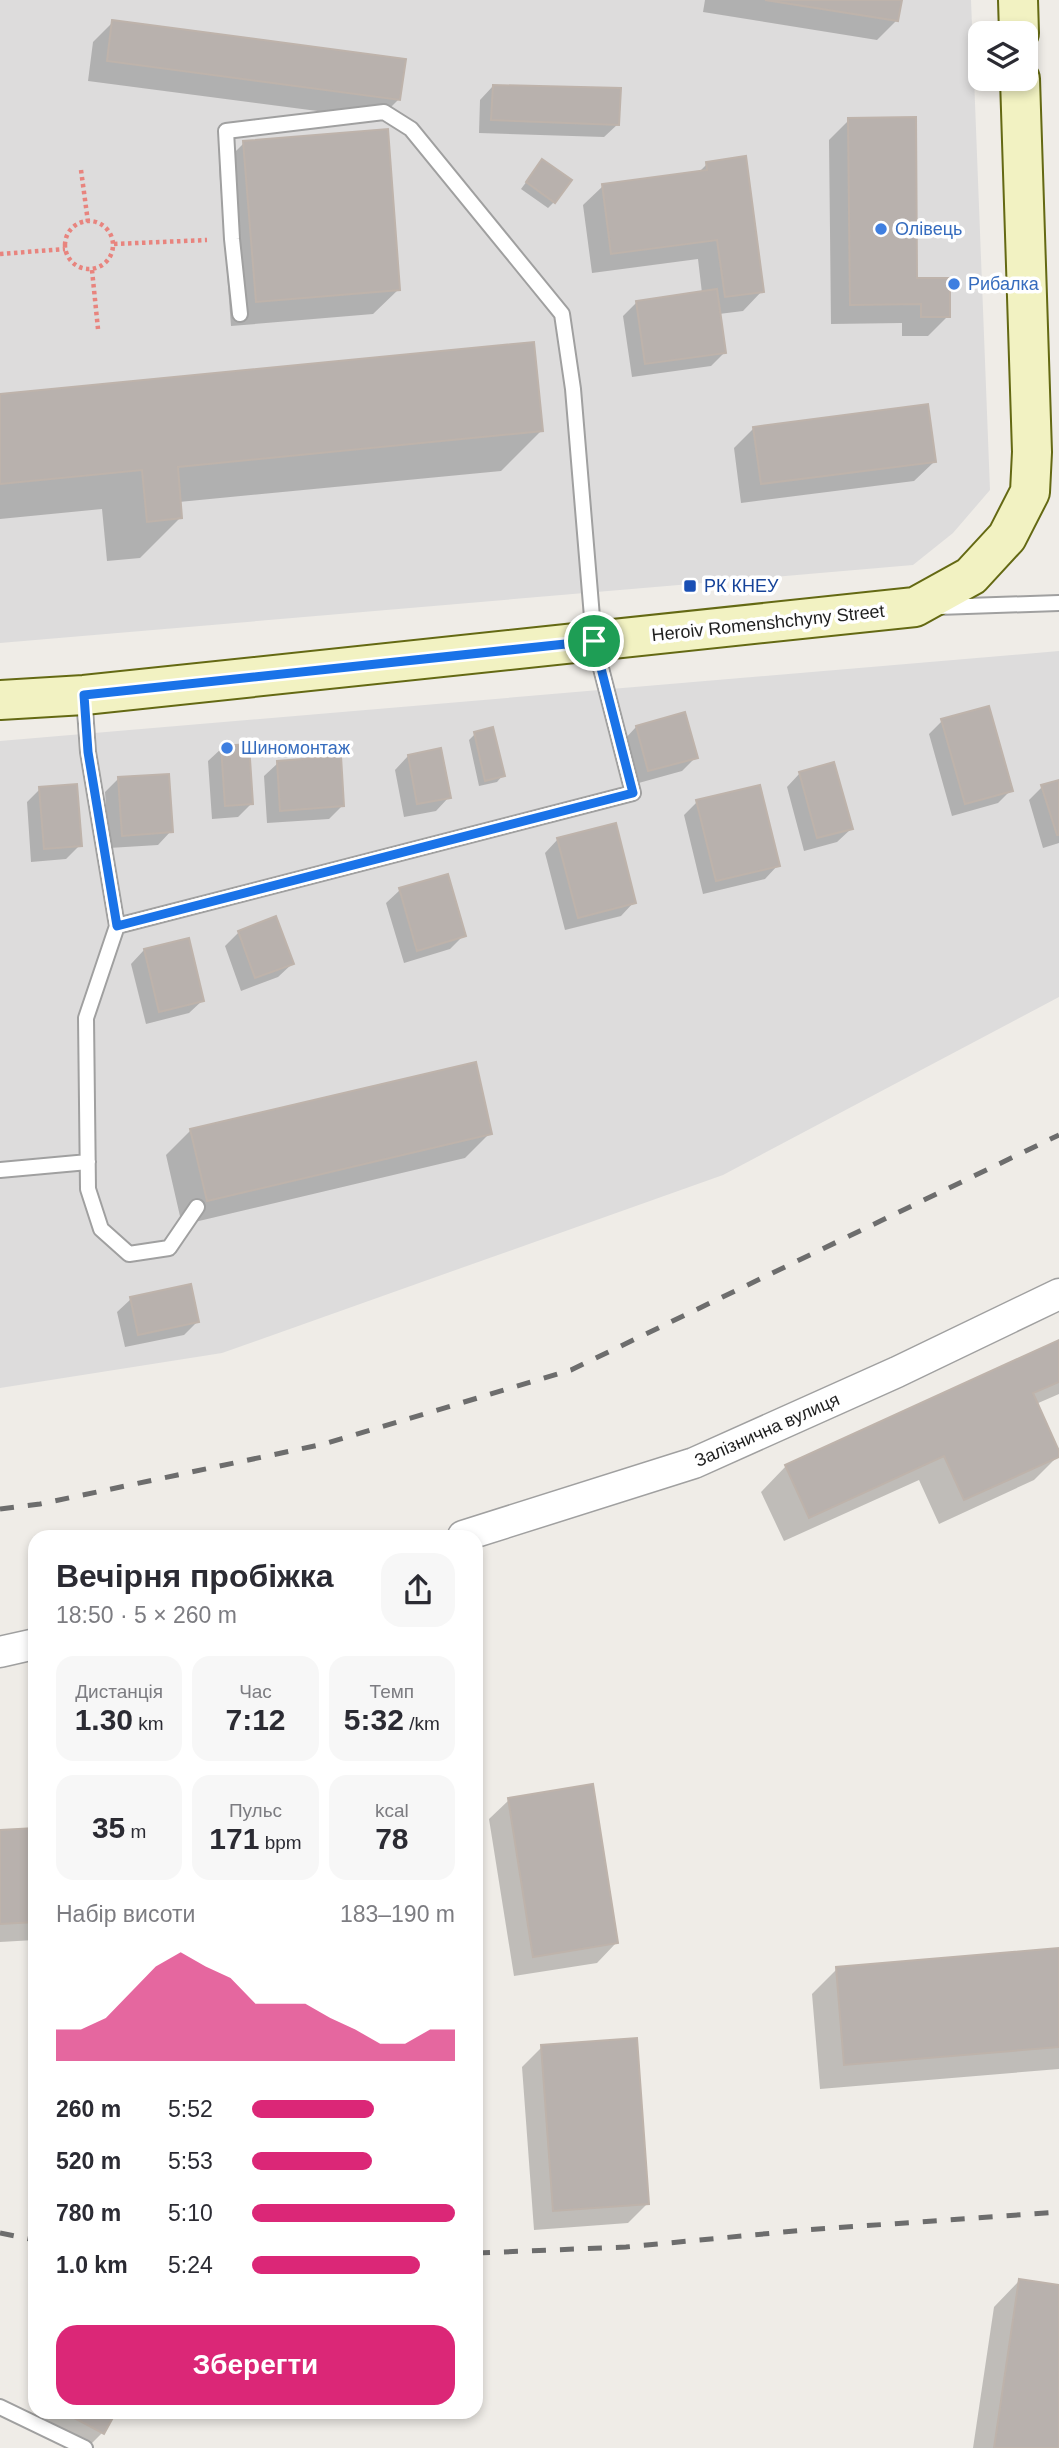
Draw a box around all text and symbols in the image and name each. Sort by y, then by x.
map controls [968,21,1038,91]
button: layers [968,21,1038,91]
place label: Олівець [895,219,962,239]
marker: Олівець [873,221,889,237]
place label: Рибалка [968,274,1040,294]
marker: Рибалка [946,276,962,292]
place label: РК КНЕУ [704,576,779,596]
marker: РК КНЕУ [682,578,698,594]
street label: Heroiv Romenshchyny Street [651,601,885,645]
pin [564,611,624,671]
icon: arrive [575,622,613,660]
place label: Шиномонтаж [241,738,350,758]
marker: Шиномонтаж [219,740,235,756]
street label: Залізнична вулиця [692,1389,842,1471]
button: share [381,1553,455,1627]
text: Вечірня пробіжка [56,1558,334,1594]
text: 18:50 · 5 × 260 m [56,1602,237,1628]
text: Дистанція [75,1681,163,1702]
text: Час [239,1681,272,1702]
text: Темп [370,1681,414,1702]
text: 1.30 [75,1703,133,1736]
text: 7:12 [225,1703,286,1736]
text: 5:32 [344,1703,404,1736]
text: km [133,1713,164,1734]
text: /km [404,1713,440,1734]
text: Пульс [229,1800,282,1821]
text: kcal [375,1800,409,1821]
text: 35 [92,1811,125,1844]
text: m [125,1821,146,1842]
text: 171 [209,1822,259,1855]
text: 78 [375,1822,409,1855]
text: bpm [259,1832,302,1853]
text: Набір висоти [56,1901,195,1927]
text: 183–190 m [340,1901,455,1927]
text: 260 m [56,2096,121,2122]
text: 5:52 [168,2096,213,2122]
text: 520 m [56,2148,121,2174]
text: 5:53 [168,2148,213,2174]
text: 780 m [56,2200,121,2226]
text: 5:10 [168,2200,213,2226]
text: 1.0 km [56,2252,128,2278]
text: 5:24 [168,2252,213,2278]
button: Зберегти [56,2325,455,2405]

